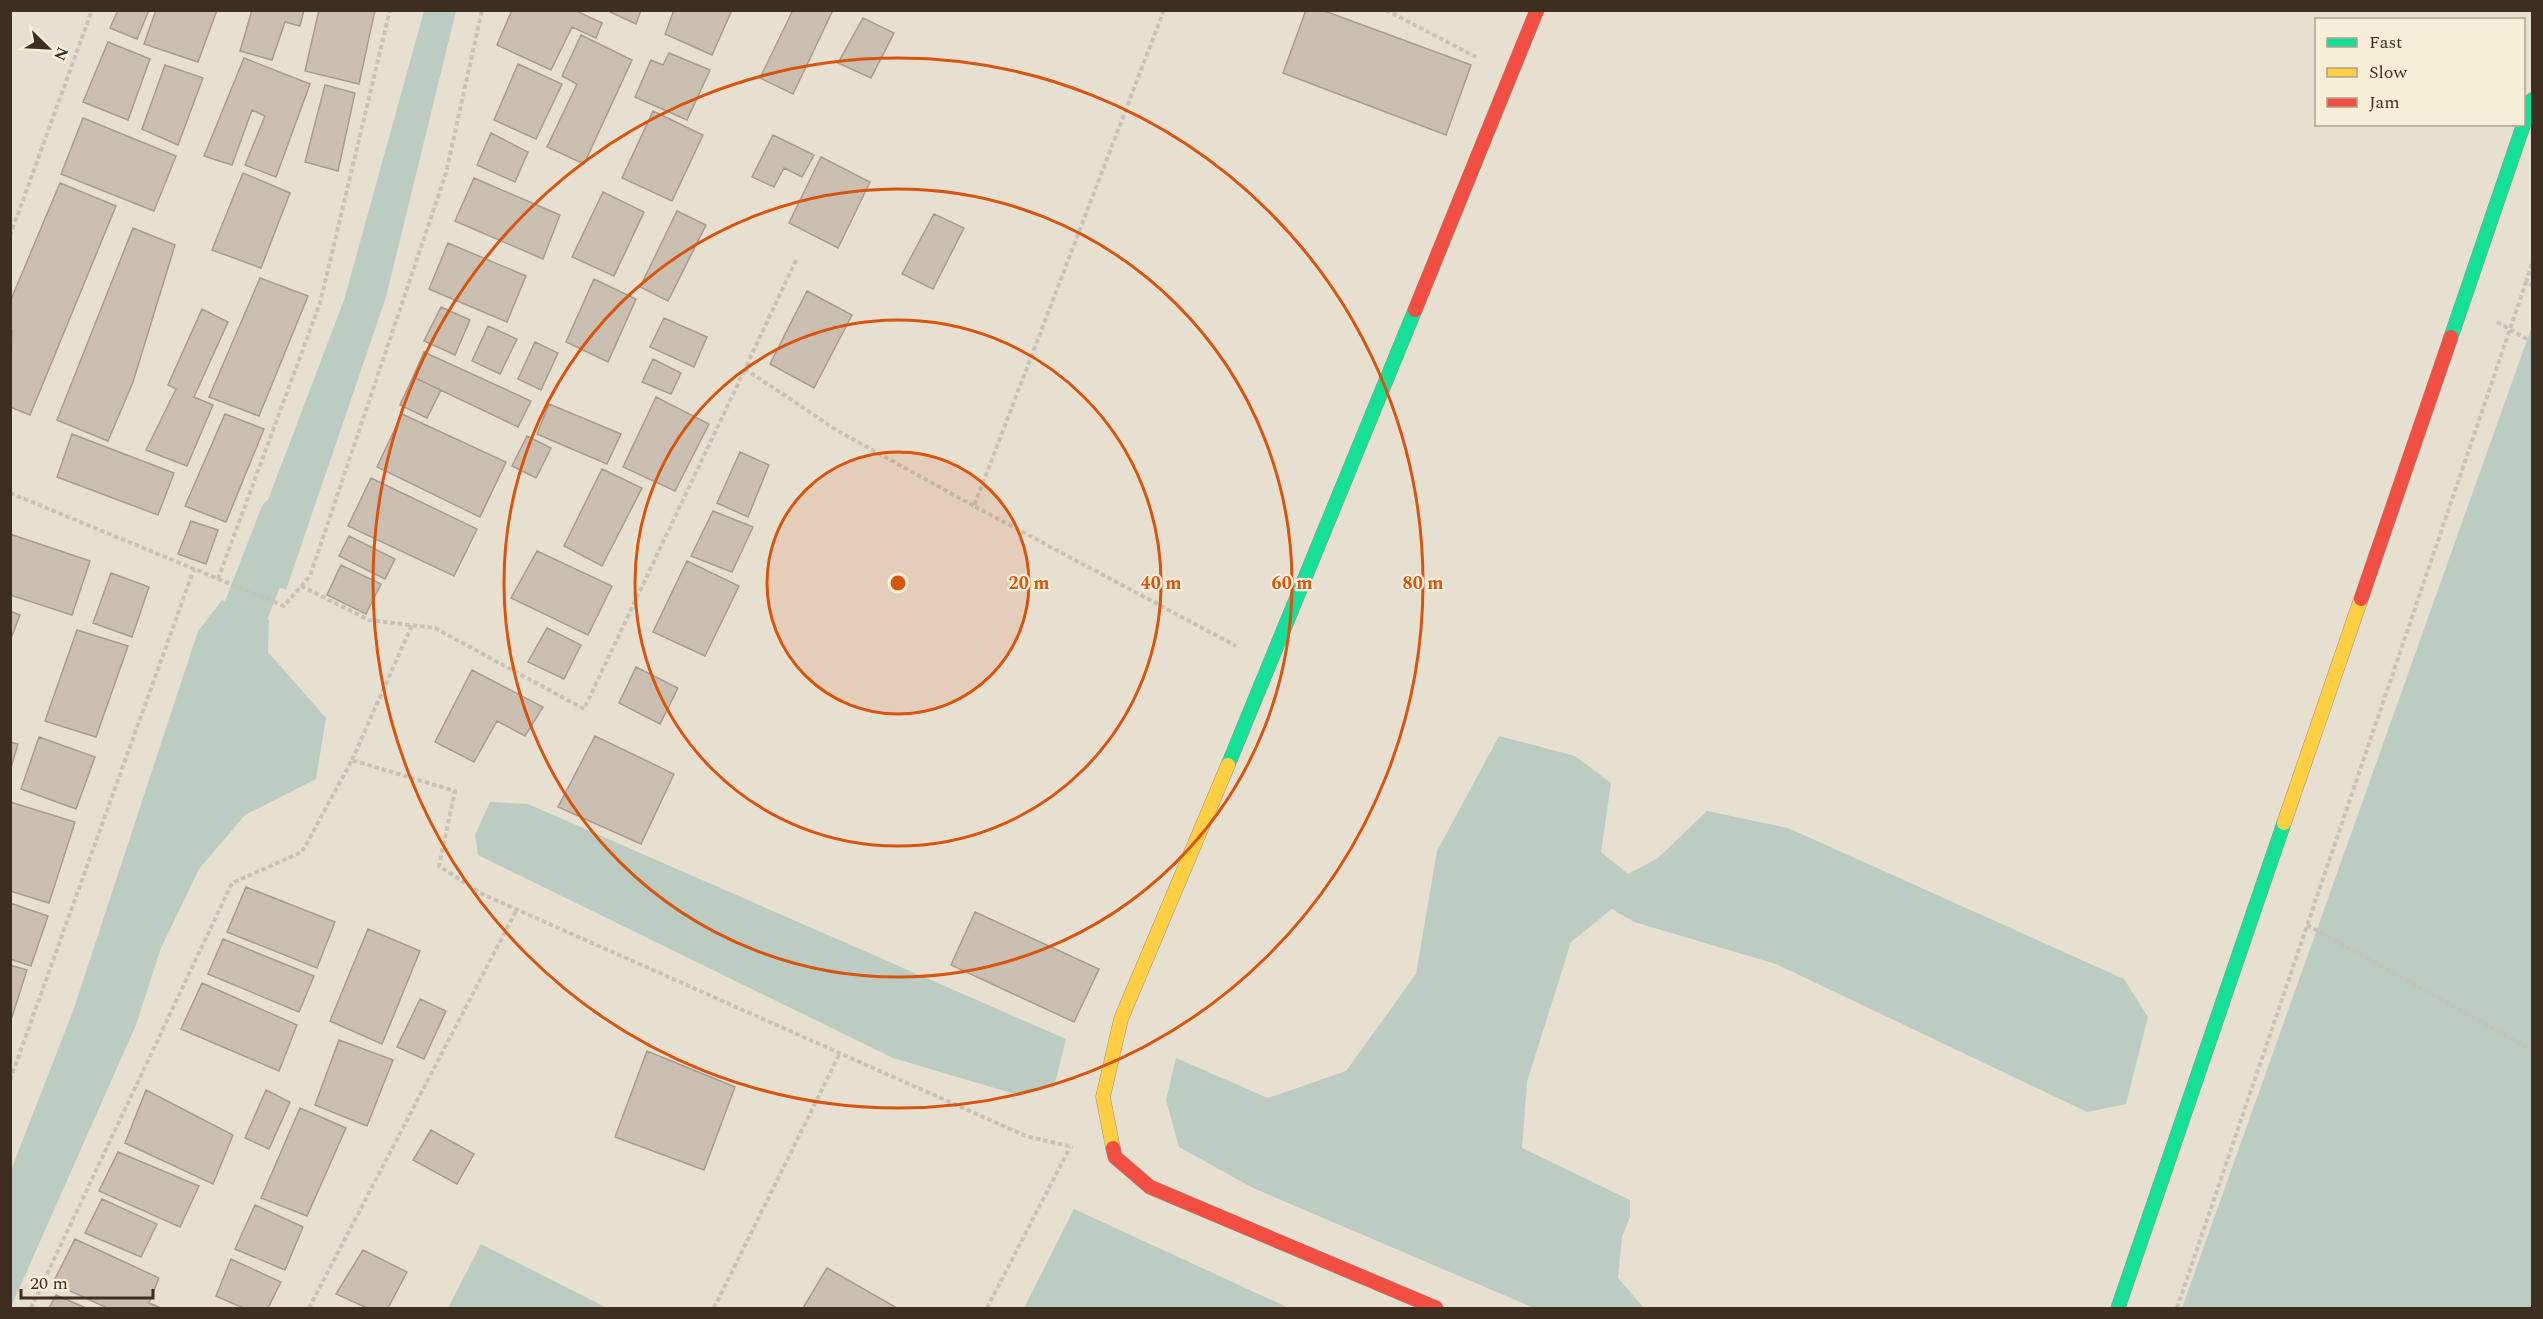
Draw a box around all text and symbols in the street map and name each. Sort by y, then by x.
north arrow [18,18,78,78]
legend [2315,18,2525,126]
text: Fast [2369,29,2402,56]
text: N [47,43,74,65]
text: Slow [2369,59,2408,86]
text: Jam [2369,89,2400,116]
text: 20 m [1009,570,1049,597]
text: 40 m [1141,570,1181,597]
text: 60 m [1272,570,1312,597]
text: 80 m [1403,570,1443,597]
centre of rings [888,573,908,593]
scale bar [21,1262,153,1300]
text: 20 m [30,1270,68,1297]

